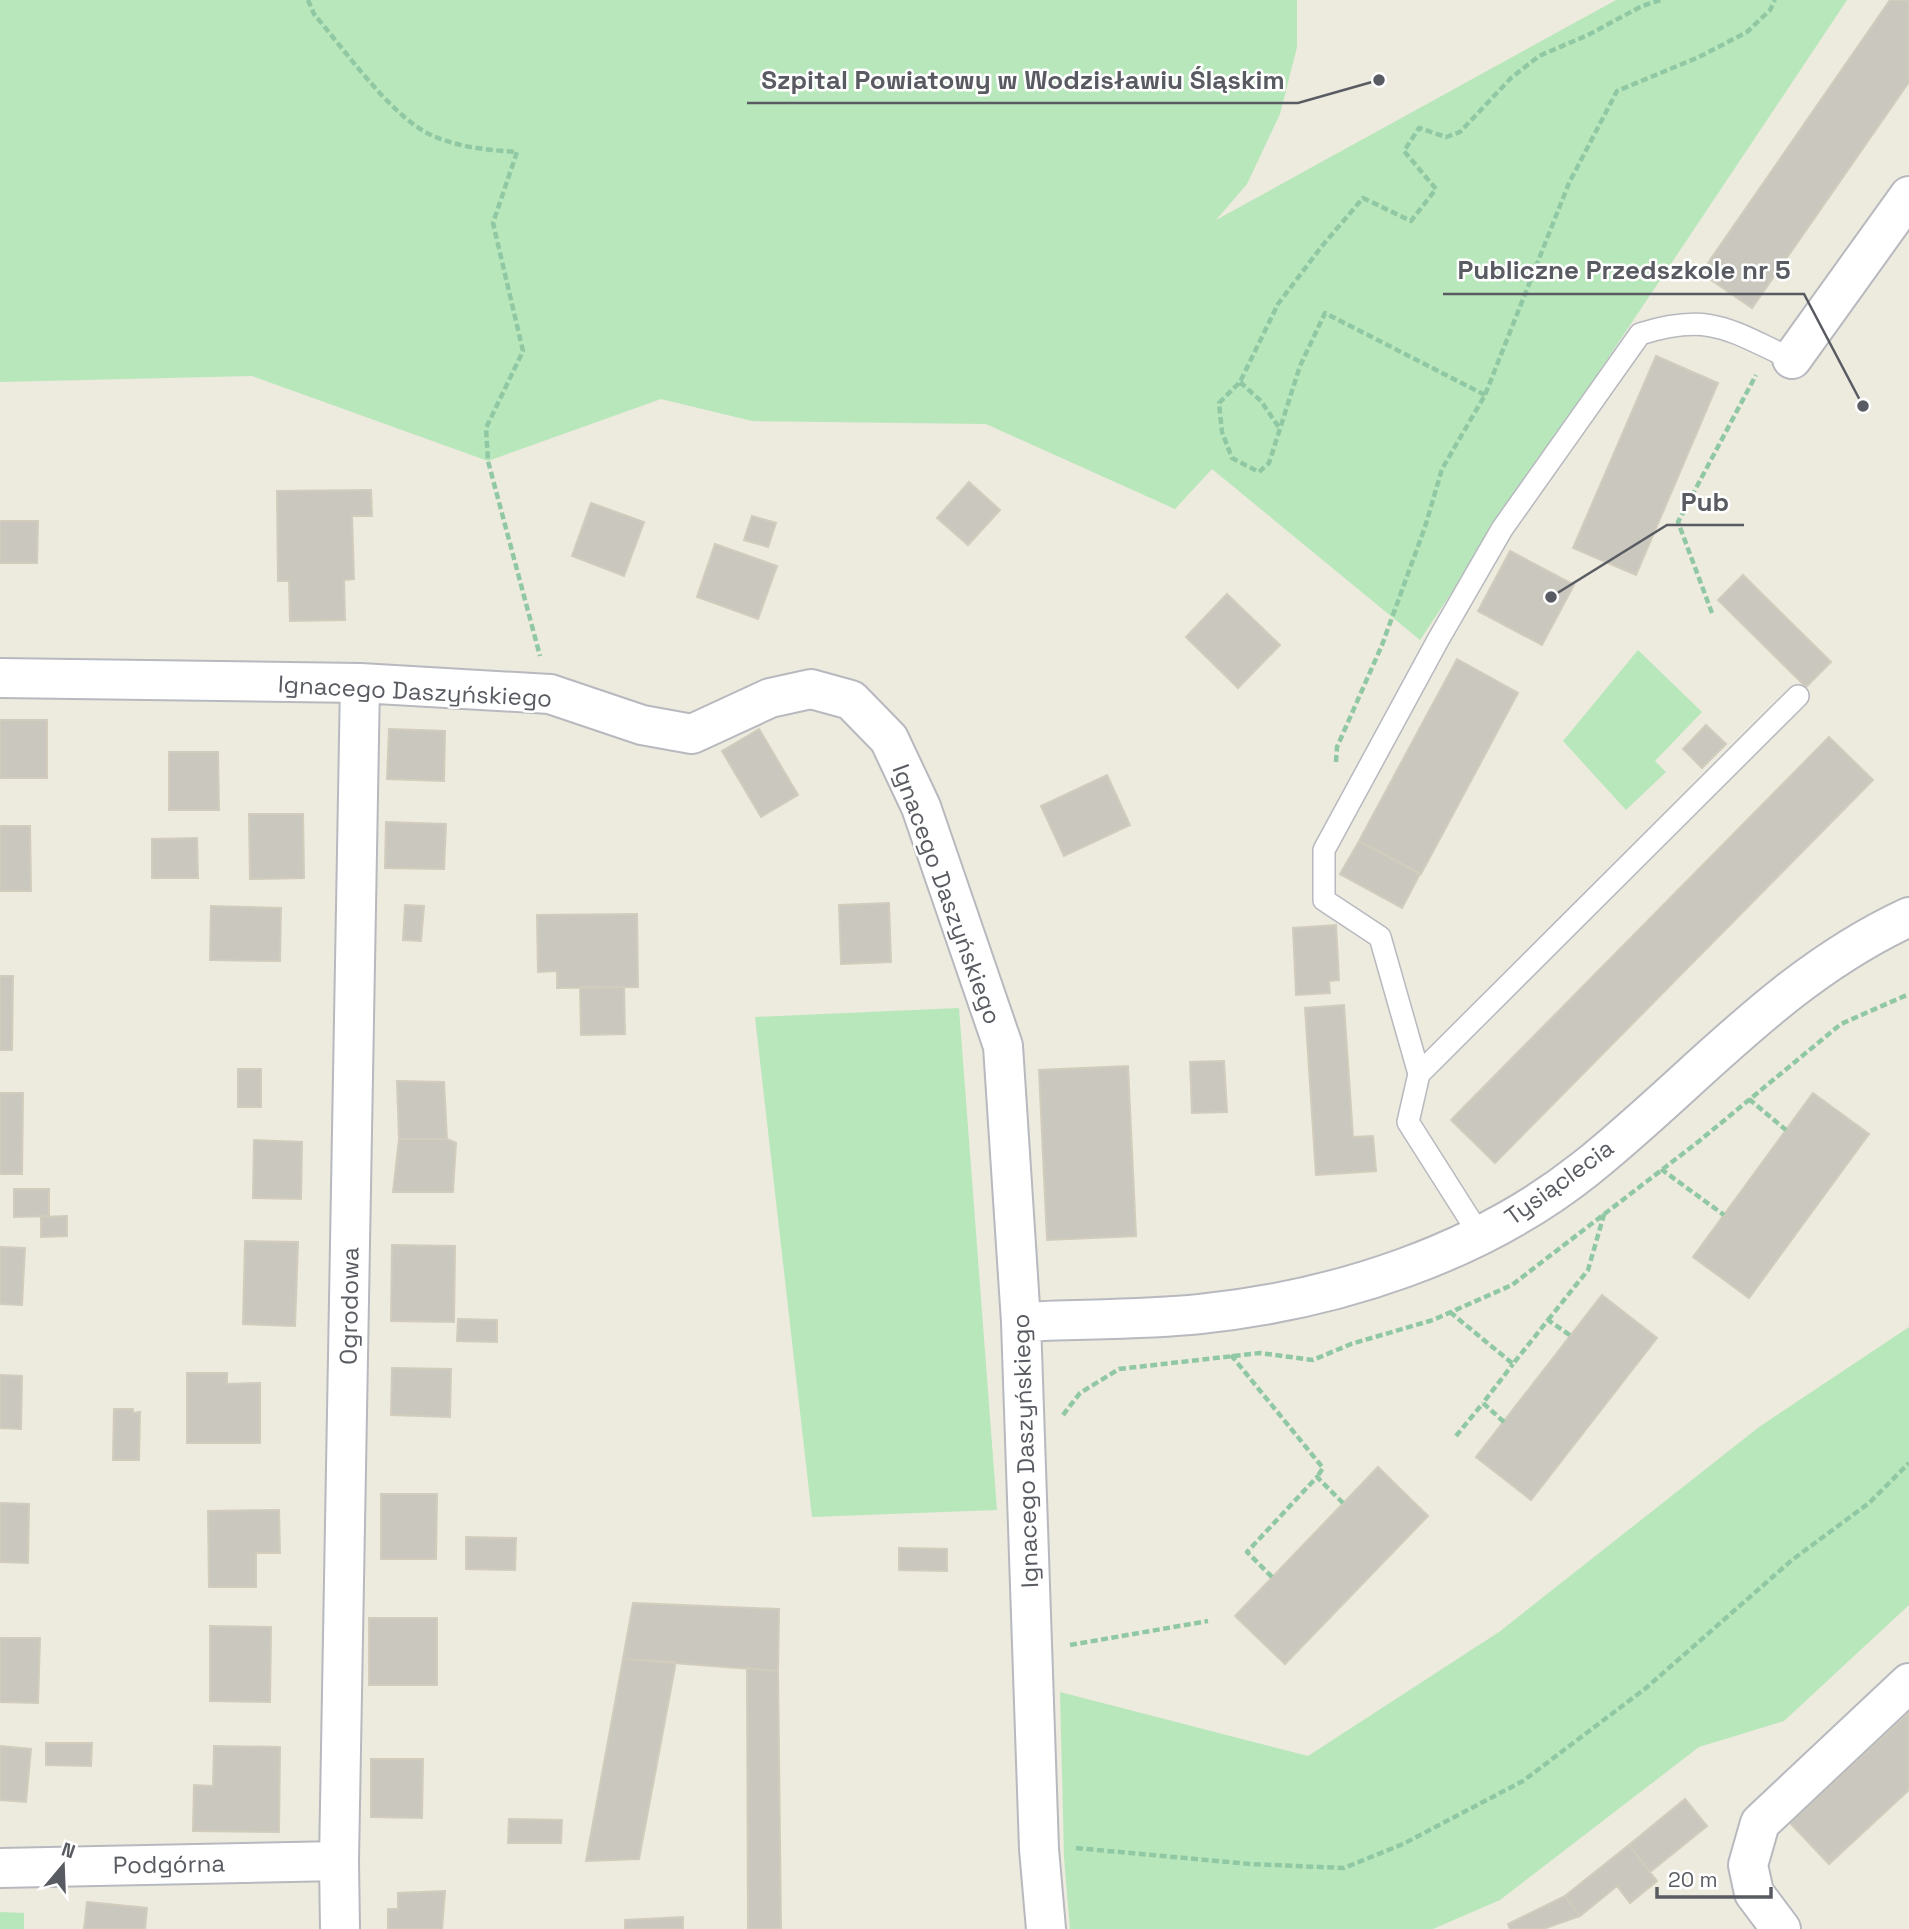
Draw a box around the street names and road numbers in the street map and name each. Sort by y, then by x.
street label: Ignacego Daszyńskiego [277,668,553,714]
street label: Ignacego Daszyńskiego [885,760,1009,1028]
street label: Tysiąclecia [1498,1132,1620,1232]
street label: Ogrodowa [332,1247,366,1365]
street label: Ignacego Daszyńskiego [1005,1313,1045,1589]
street label: Podgórna [113,1848,226,1880]

